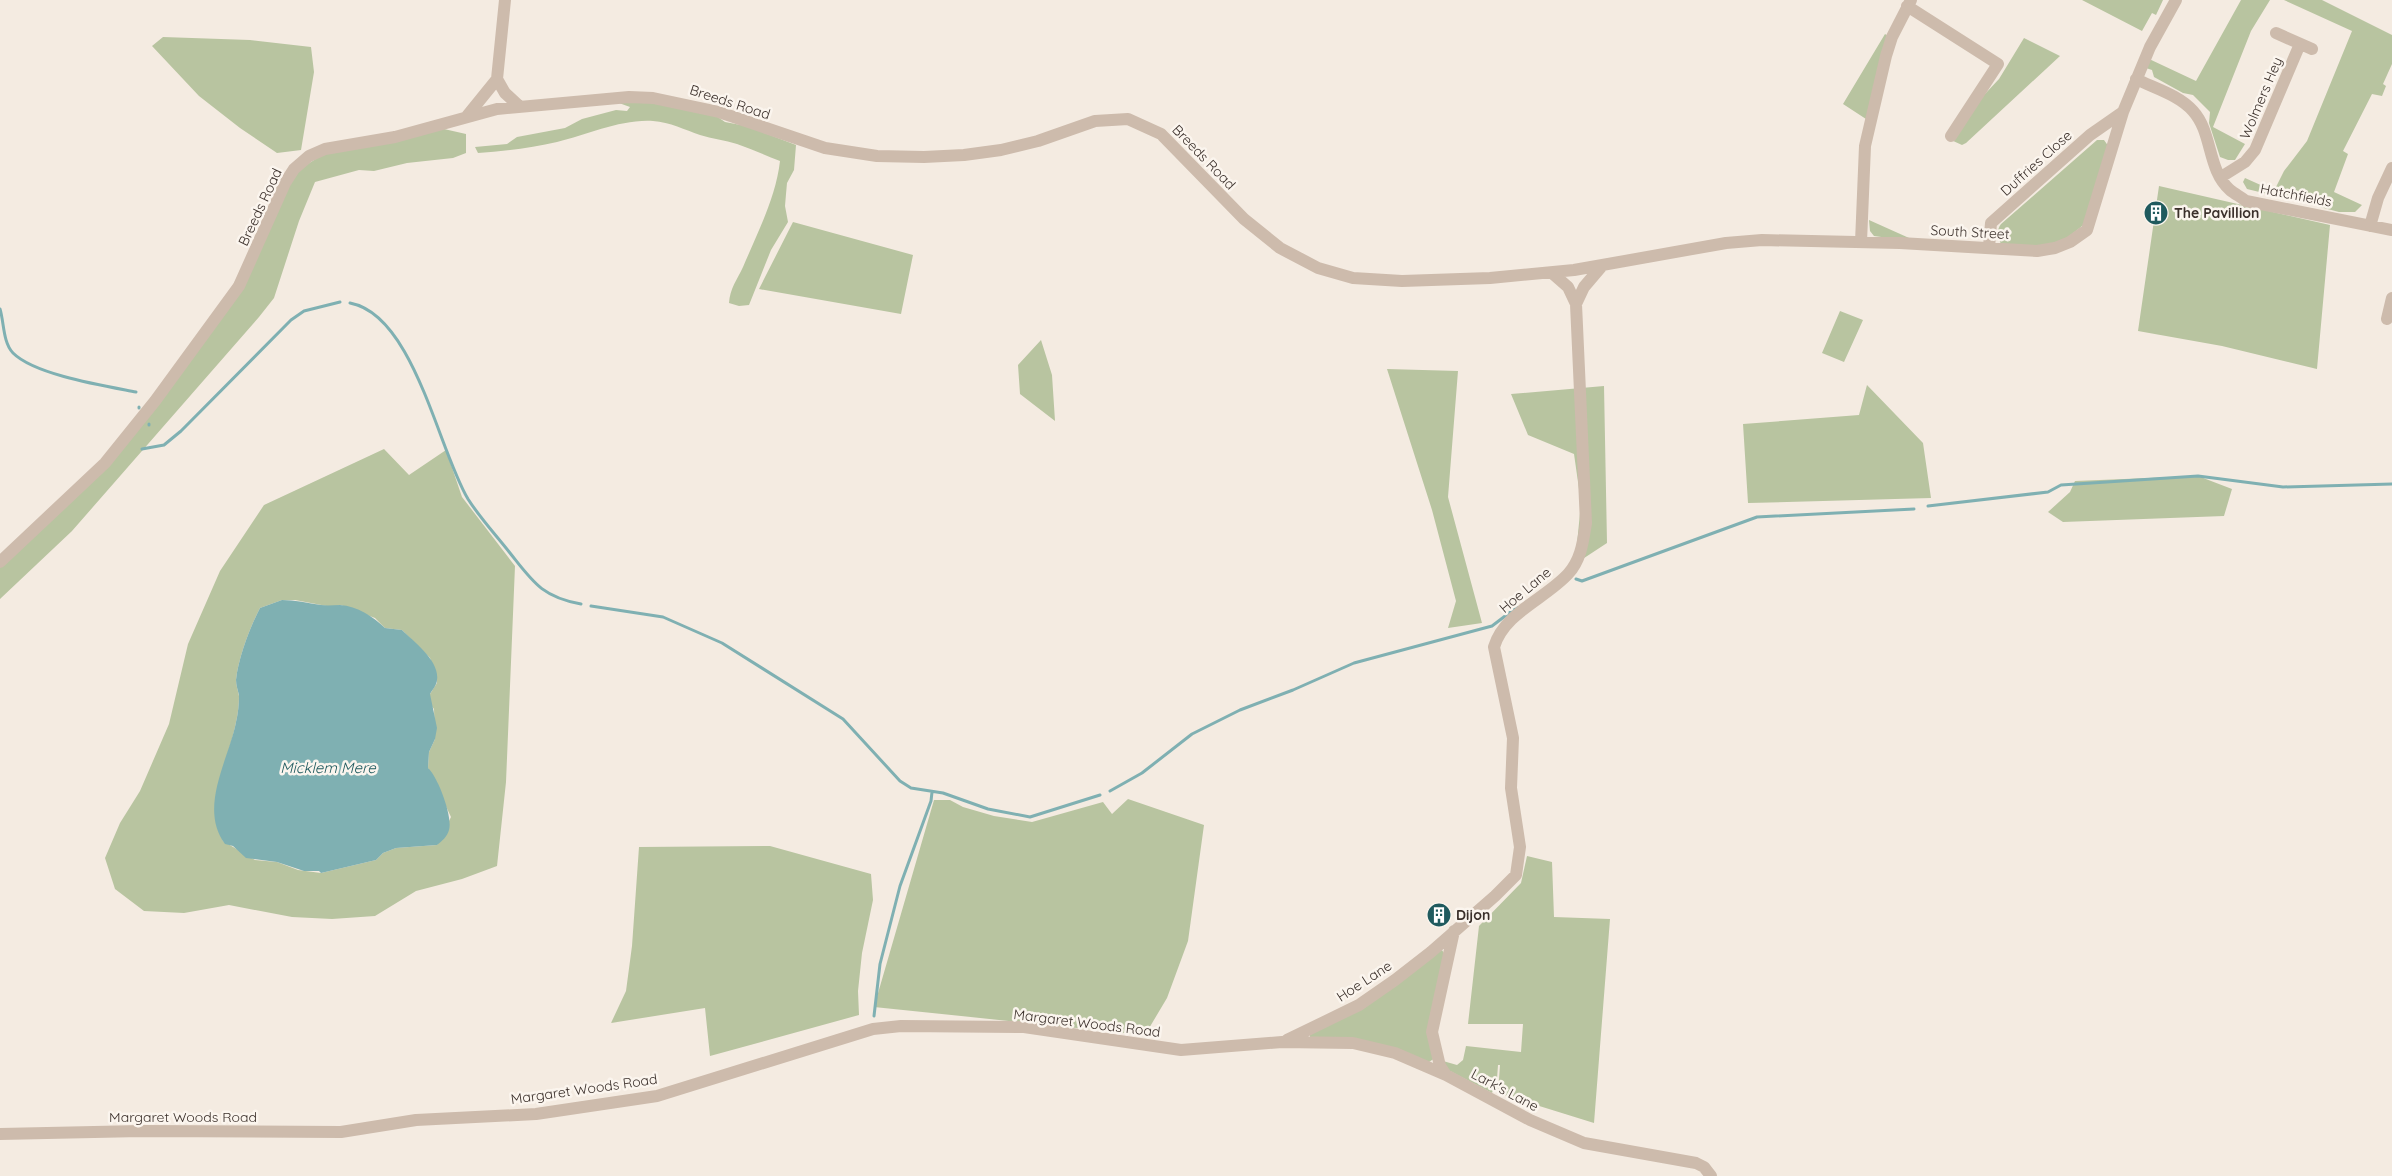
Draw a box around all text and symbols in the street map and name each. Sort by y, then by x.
street label: Wolmers Hey [2236,54,2286,142]
street label: Breeds Road [687,81,773,123]
street label: Breeds Road [1168,121,1240,193]
street label: Duffries Close [1997,126,2076,200]
street label: Breeds Road [234,165,286,249]
street label: Hatchfields [2259,179,2333,211]
building icon: The Pavillion [2143,200,2169,226]
place label: The Pavillion [2174,204,2259,222]
street label: South Street [1930,221,2010,243]
street label: Hoe Lane [1495,563,1555,617]
water label: Micklem Mere [280,758,376,777]
building icon: Dijon [1426,902,1452,928]
place label: Dijon [1456,906,1490,924]
street label: Hoe Lane [1333,956,1395,1005]
street label: Margaret Woods Road [1013,1005,1161,1041]
street label: Lark's Lane [1468,1065,1542,1115]
street label: Margaret Woods Road [510,1070,658,1108]
street label: Margaret Woods Road [109,1108,257,1126]

